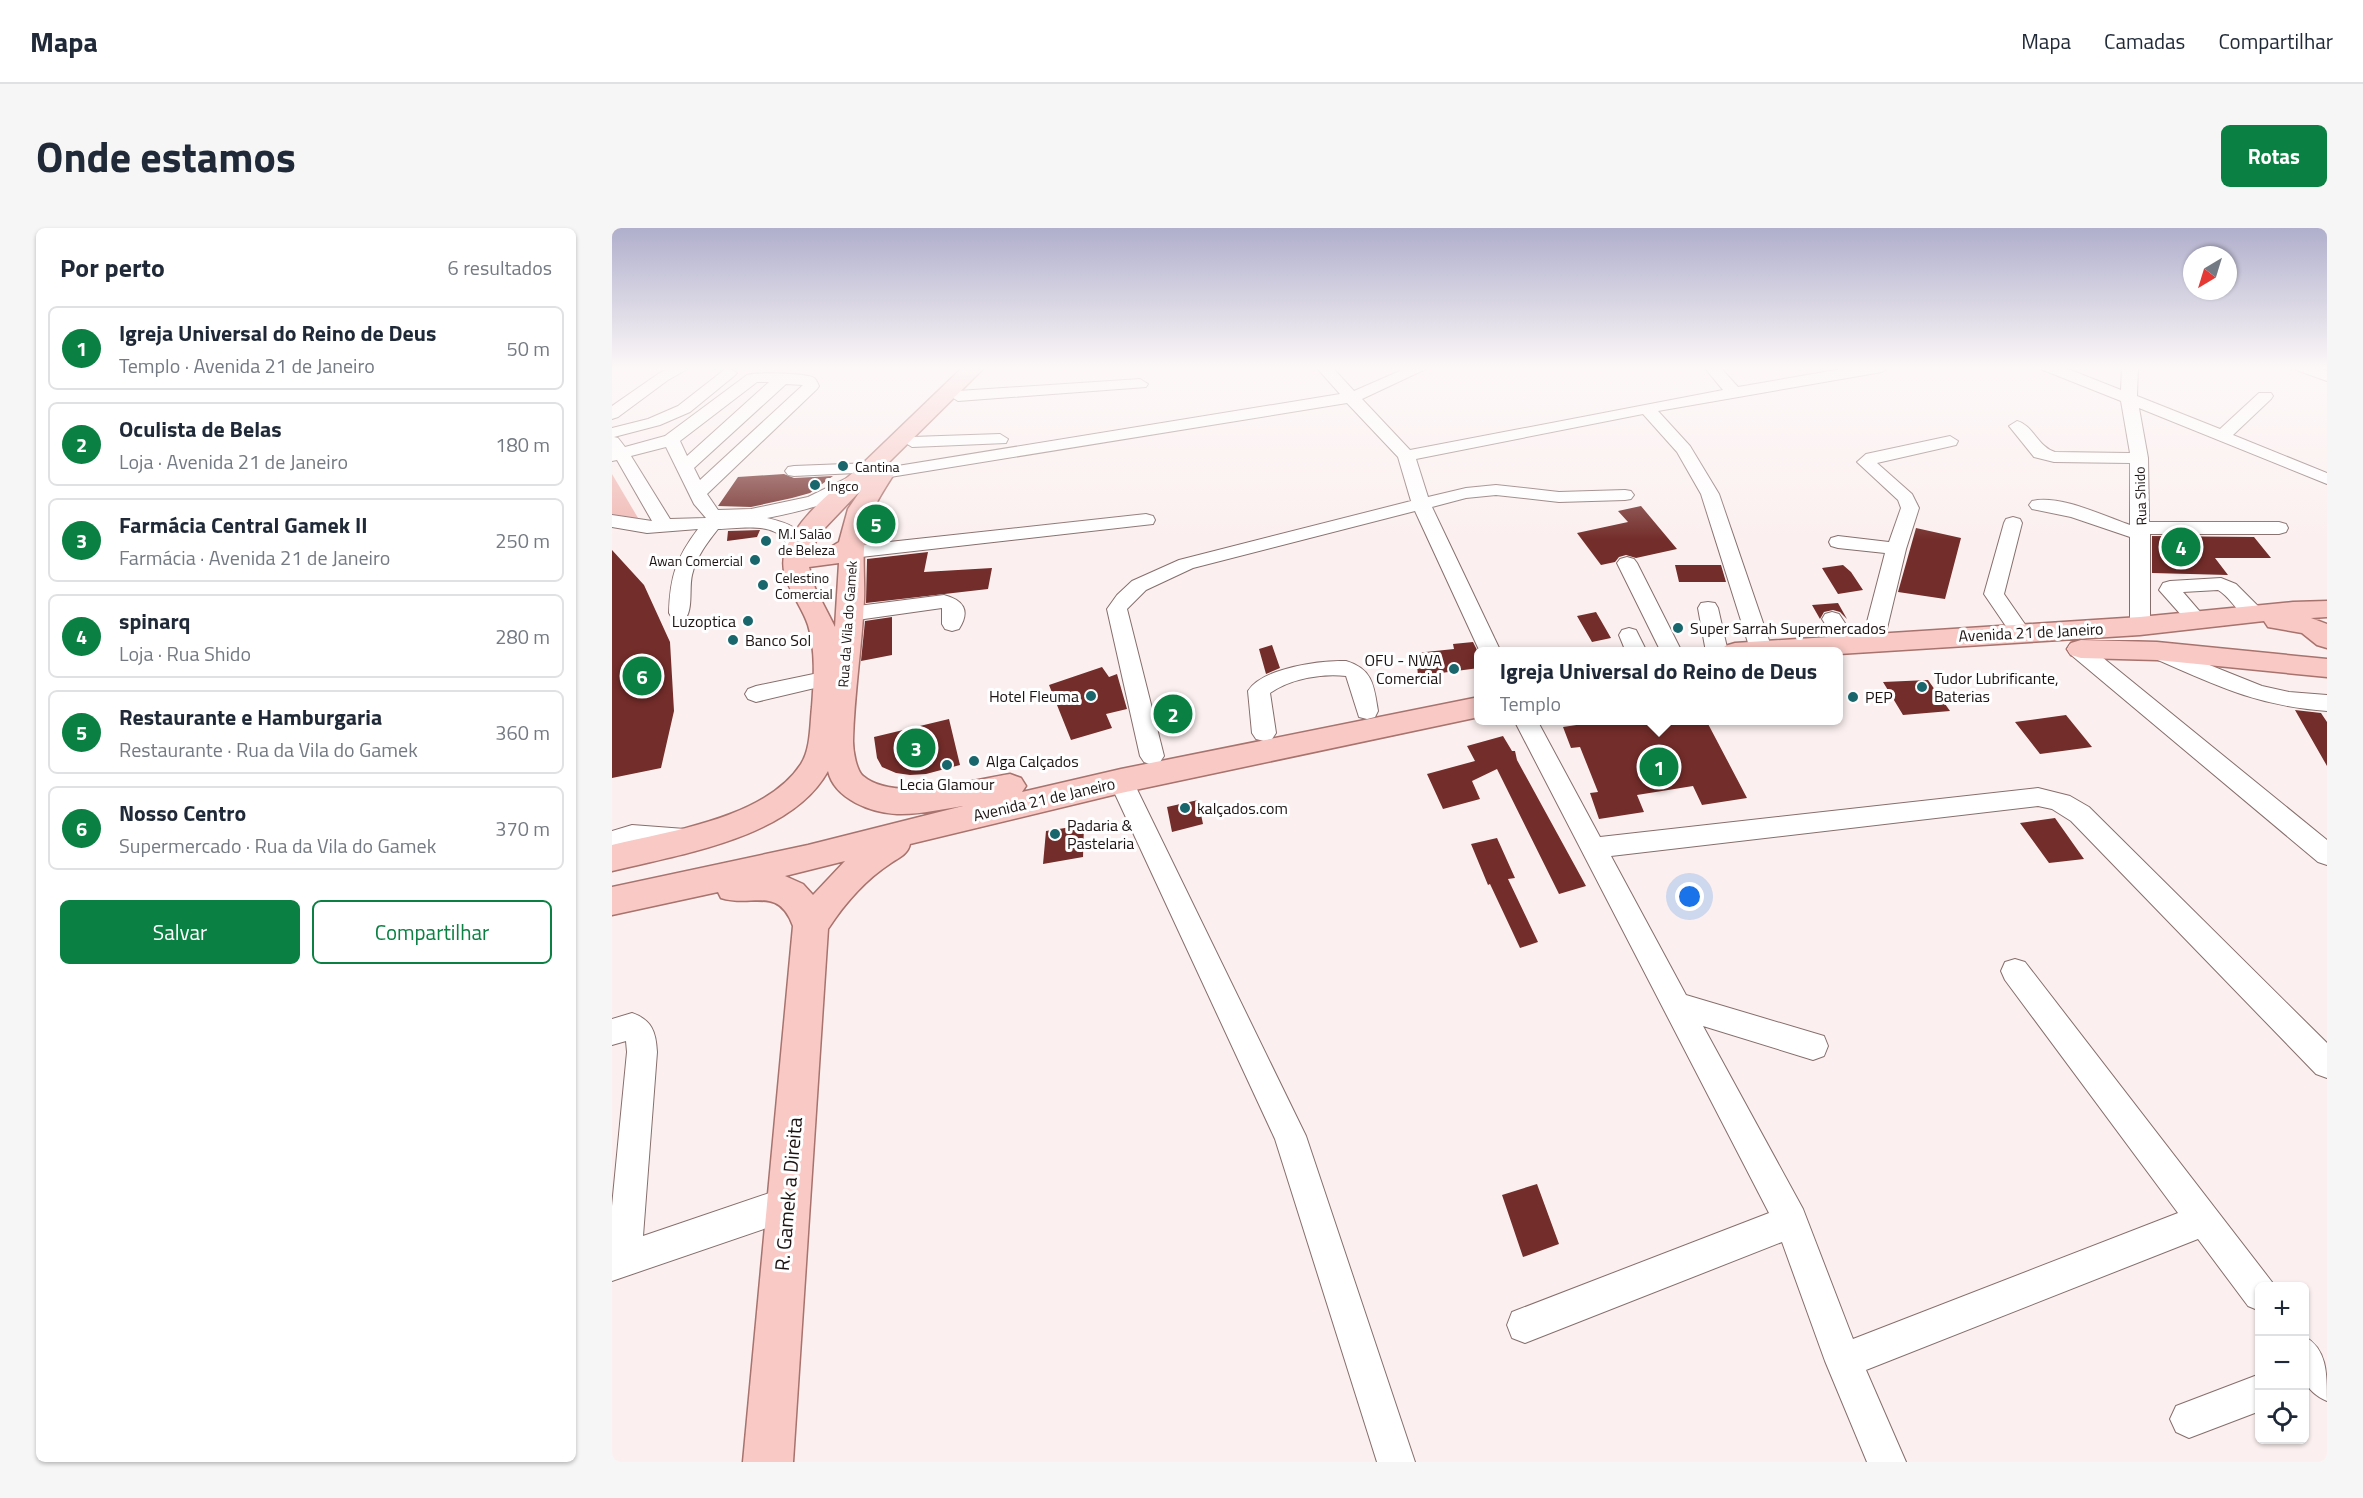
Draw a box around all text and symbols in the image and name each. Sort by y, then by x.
text: Mapa [30,20,98,63]
text: Mapa [2021,25,2071,57]
text: Camadas [2104,25,2185,57]
text: Compartilhar [2218,25,2333,57]
text: Onde estamos [36,124,296,188]
button: Rotas [2221,125,2327,187]
north arrow [2183,246,2237,300]
text: Por perto [60,248,165,287]
text: 6 resultados [448,252,552,283]
text: Igreja Universal do Reino de Deus [119,316,436,350]
text: 1 [76,333,87,364]
text: 50 m [506,333,550,364]
text: Templo · Avenida 21 de Janeiro [119,350,375,381]
text: Oculista de Belas [119,412,282,446]
text: 2 [76,429,87,460]
text: 180 m [495,429,550,460]
text: Loja · Avenida 21 de Janeiro [119,446,348,477]
place label: Cantina [855,456,900,477]
marker: Cantina [836,459,850,473]
street label: Rua Shido [2128,466,2152,526]
place label: Ingco [827,475,859,496]
marker: Ingco [808,478,822,492]
pin: 5 [856,502,896,546]
text: Farmácia Central Gamek II [119,508,368,542]
place label: M.I Salão de Beleza [778,523,835,560]
pin: 4 [2162,524,2200,570]
text: 3 [76,525,87,556]
text: 250 m [495,525,550,556]
marker: M.I Salão de Beleza [759,534,773,548]
text: Farmácia · Avenida 21 de Janeiro [119,542,390,573]
place label: Awan Comercial [649,550,743,571]
marker: Awan Comercial [748,553,762,567]
street label: Rua da Vila do Gamek [832,560,862,688]
place label: Celestino Comercial [775,567,833,604]
marker: Celestino Comercial [756,578,770,592]
text: spinarq [119,604,191,638]
place label: Luzoptica [672,609,736,633]
marker: Luzoptica [741,614,755,628]
place label: Super Sarrah Supermercados [1690,616,1886,640]
street label: Avenida 21 de Janeiro [1958,616,2104,648]
text: 4 [76,621,87,652]
text: 280 m [495,621,550,652]
marker: Super Sarrah Supermercados [1671,621,1685,635]
place label: Banco Sol [745,628,811,652]
marker: Banco Sol [726,633,740,647]
text: Loja · Rua Shido [119,638,251,669]
popup [1474,647,1843,725]
place label: OFU - NWA Comercial [1364,648,1442,690]
pin: 6 [622,654,662,698]
text: Igreja Universal do Reino de Deus [1500,654,1817,688]
marker: OFU - NWA Comercial [1447,662,1461,676]
place label: Tudor Lubrificante, Baterias [1934,666,2059,708]
marker: Tudor Lubrificante, Baterias [1915,680,1929,694]
place label: Hotel Fleuma [989,684,1079,708]
place label: PEP [1865,685,1893,709]
text: Templo [1500,688,1561,719]
marker: Hotel Fleuma [1084,689,1098,703]
marker: PEP [1846,690,1860,704]
pin: 2 [1154,692,1192,736]
text: Restaurante e Hamburgaria [119,700,382,734]
text: 5 [76,717,87,748]
text: 360 m [495,717,550,748]
pin: 3 [896,726,936,770]
text: Restaurante · Rua da Vila do Gamek [119,734,418,765]
pin: 1 [1640,744,1678,790]
place label: Alga Calçados [986,749,1079,773]
marker: Alga Calçados [967,754,981,768]
marker: Lecia Glamour [940,758,954,772]
street label: Avenida 21 de Janeiro [971,771,1117,827]
place label: Lecia Glamour [899,772,995,796]
text: Nosso Centro [119,796,246,830]
place label: kalçados.com [1197,796,1288,820]
marker: kalçados.com [1178,801,1192,815]
text: 6 [76,813,87,844]
text: 370 m [495,813,550,844]
place label: Padaria & Pastelaria [1067,813,1134,855]
marker: Padaria & Pastelaria [1048,827,1062,841]
text: Supermercado · Rua da Vila do Gamek [119,830,436,861]
your location [1675,882,1704,911]
button: Salvar [60,900,300,964]
button: Compartilhar [312,900,552,964]
street label: R. Gamek a Direita [766,1116,810,1272]
map controls [2255,1282,2309,1444]
button: + [2255,1282,2309,1336]
button: − [2255,1336,2309,1390]
button: locate [2255,1390,2309,1444]

